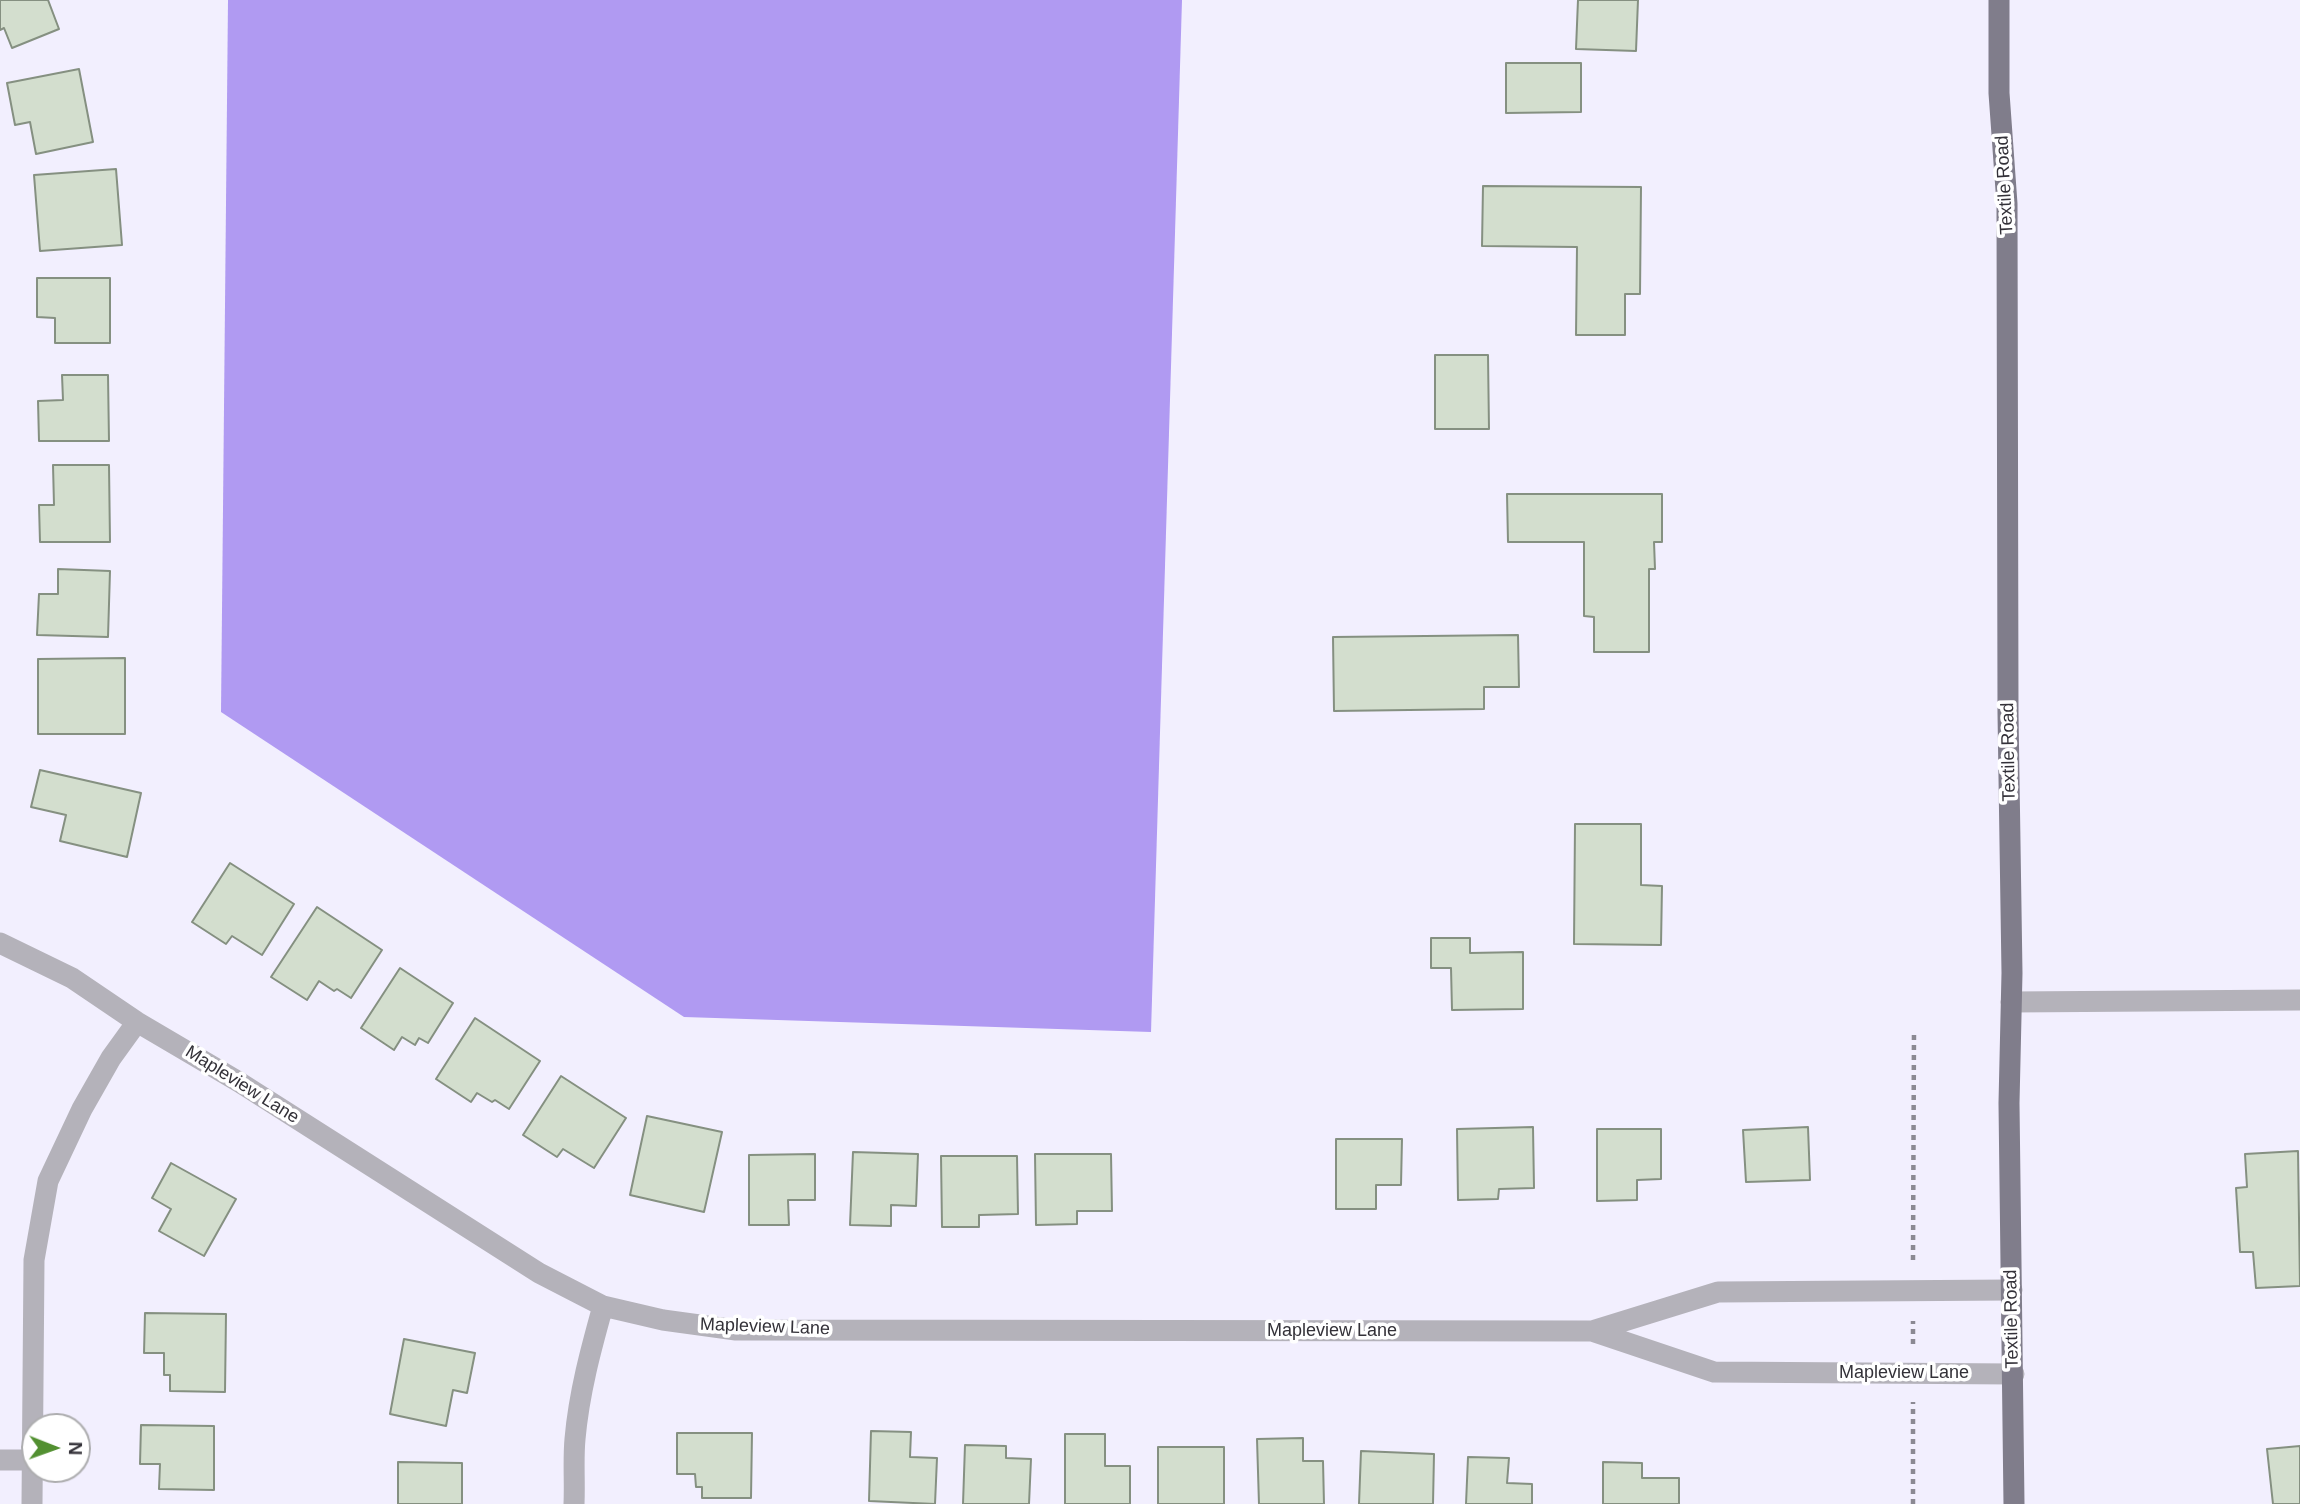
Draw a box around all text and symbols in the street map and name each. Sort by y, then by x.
street label: Textile Road [1992,135,2018,235]
street label: Textile Road [1997,702,2021,802]
street label: Mapleview Lane [181,1041,303,1129]
street label: Textile Road [2000,1269,2024,1369]
street label: Mapleview Lane [700,1314,830,1340]
street label: Mapleview Lane [1267,1320,1397,1342]
street label: Mapleview Lane [1839,1362,1969,1384]
north arrow [21,1413,91,1483]
text: N [65,1441,86,1455]

